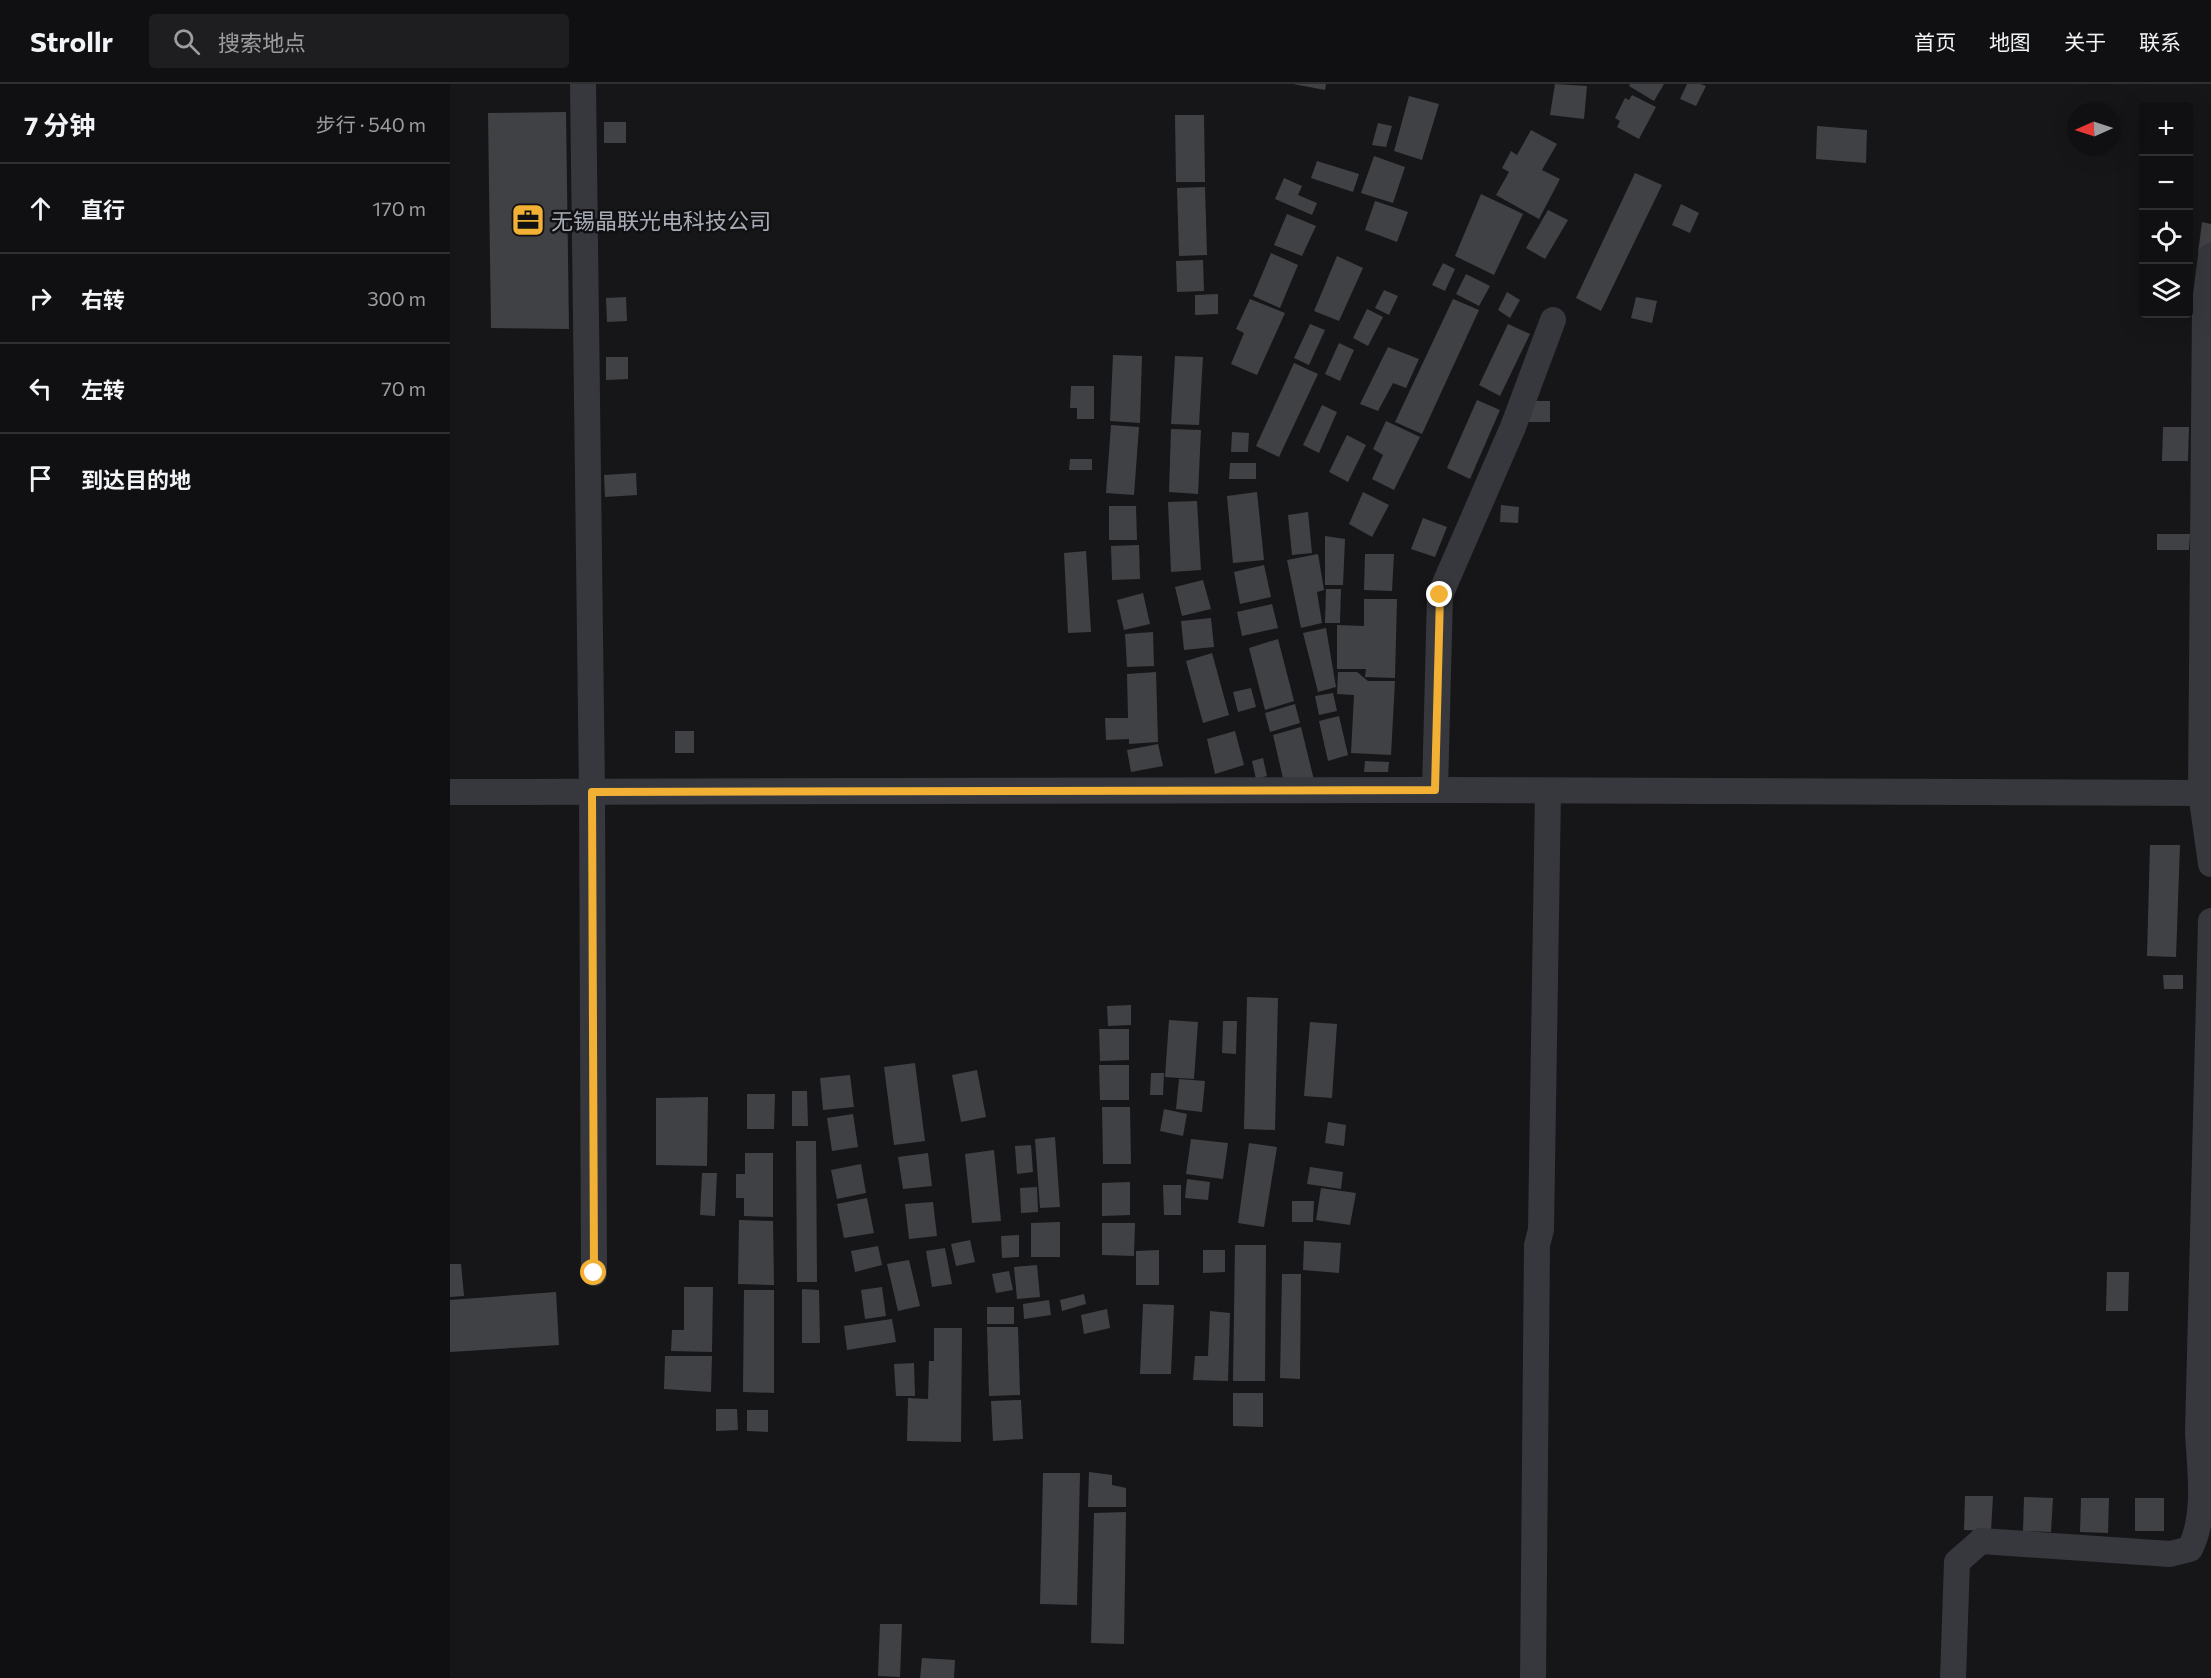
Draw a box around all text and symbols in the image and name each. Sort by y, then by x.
search box [149,14,569,68]
text: Strollr [30,24,113,58]
icon: search [170,25,203,58]
text: 搜索地点 [218,29,306,56]
text: 首页 [1914,29,1956,54]
text: 地图 [1989,29,2031,54]
text: 关于 [2064,29,2106,54]
text: 联系 [2139,29,2181,54]
north arrow [2067,102,2121,156]
map controls [2139,102,2193,318]
button: + [2139,102,2193,156]
text: 7 分钟 [24,109,95,140]
text: 步行 · 540 m [316,112,426,136]
button: − [2139,156,2193,210]
icon: ahead [24,192,57,225]
text: 直行 [81,196,125,223]
text: 170 m [373,196,426,220]
office icon: 无锡晶联光电科技公司 [510,202,546,238]
place label: 无锡晶联光电科技公司 [551,207,771,234]
button: locate [2139,210,2193,264]
button: layers [2139,264,2193,318]
icon: right [24,282,57,315]
text: 右转 [81,286,125,313]
text: 300 m [367,286,426,310]
icon: left [24,372,57,405]
text: 左转 [81,376,125,403]
text: 70 m [381,376,426,400]
icon: arrive [24,462,57,495]
text: 到达目的地 [81,466,191,493]
route end [1426,581,1452,607]
route start [580,1259,606,1285]

